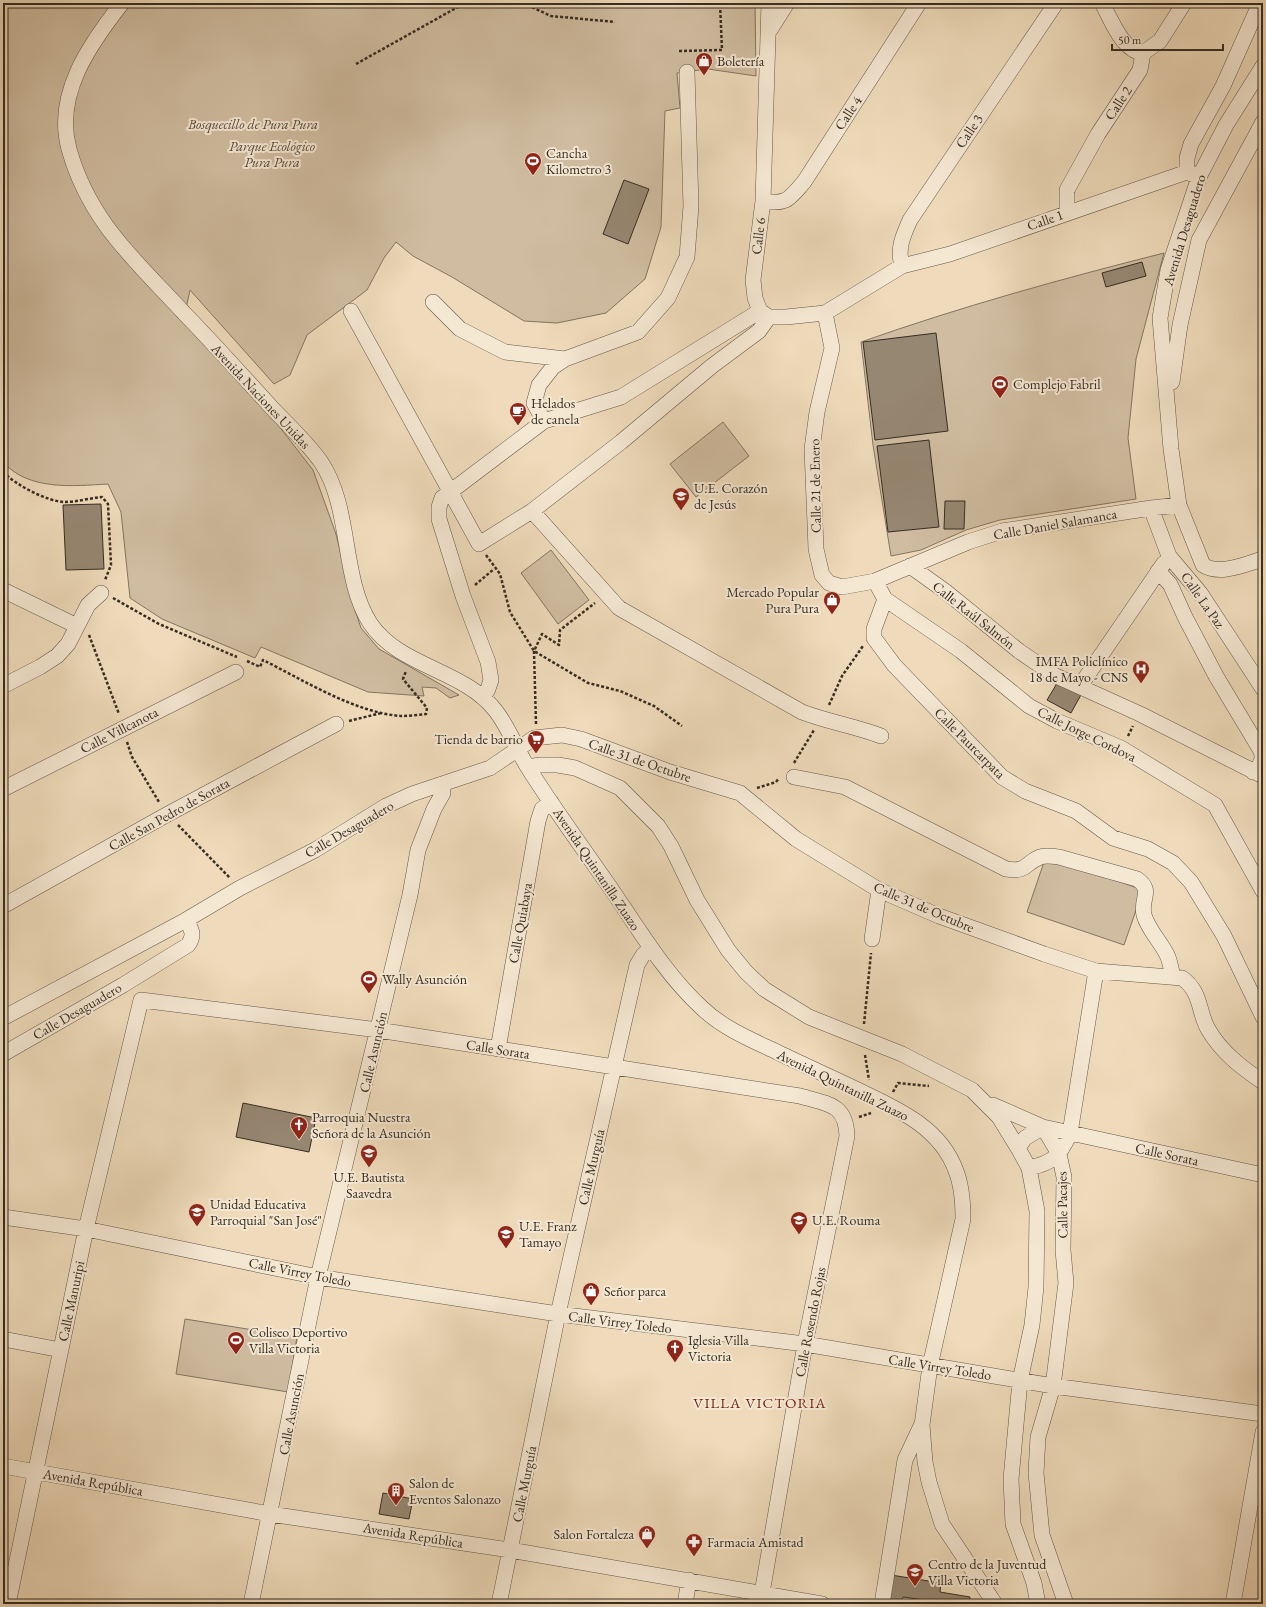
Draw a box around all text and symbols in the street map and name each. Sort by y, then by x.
scale bar [1112,26,1223,52]
text: 50 m [1118,32,1142,48]
shop icon: Boletería [694,51,714,76]
place label: Boletería [717,52,765,70]
street label: Calle 2 [1100,82,1136,124]
street label: Calle 4 [830,92,866,134]
street label: Calle 3 [951,110,987,151]
park label: Bosquecillo de Pura Pura [187,115,318,134]
park label: Parque Ecológico Pura Pura [229,137,316,171]
place label: Cancha Kilometro 3 [546,144,611,178]
sports icon: Cancha Kilometro 3 [523,151,543,176]
street label: Avenida Desaguadero [1158,172,1210,289]
street label: Calle 1 [1024,205,1066,235]
street label: Calle 6 [747,216,769,256]
street label: Avenida Naciones Unidas [207,339,315,453]
sports icon: Complejo Fabril [990,374,1010,399]
place label: Complejo Fabril [1013,375,1101,393]
place label: Helados de canela [531,394,580,428]
cafe icon: Helados de canela [508,401,528,426]
street label: Calle 21 de Enero [805,439,825,533]
place label: U.E. Corazón de Jesús [694,479,769,513]
school or university icon: U.E. Corazón de Jesús [671,486,691,511]
street label: Calle Daniel Salamanca [992,504,1119,544]
street label: Calle La Paz [1177,568,1229,632]
street label: Calle Raúl Salmón [929,577,1020,653]
place label: Mercado Popular Pura Pura [726,583,819,617]
shop icon: Mercado Popular Pura Pura [822,590,842,615]
place label: IMFA Policlínico 18 de Mayo - CNS [1029,652,1128,686]
hospital icon: IMFA Policlínico 18 de Mayo - CNS [1131,659,1151,684]
street label: Calle Villcanota [77,702,161,757]
street label: Calle Jorge Cordova [1034,702,1140,766]
street label: Calle Paurcarpata [931,704,1010,783]
supermarket icon: Tienda de barrio [526,729,546,754]
place label: Tienda de barrio [434,730,523,748]
street label: Calle 31 de Octubre [586,734,694,786]
street label: Calle San Pedro de Sorata [105,773,233,855]
street label: Calle Desaguadero [301,796,397,862]
street label: Avenida Quintanilla Zuazo [549,803,645,934]
street label: Calle 31 de Octubre [871,878,978,937]
street label: Calle Quiabaya [504,881,536,965]
sports icon: Wally Asunción [359,969,379,994]
place label: Wally Asunción [382,970,468,988]
street label: Calle Desaguadero [29,978,125,1044]
street label: Calle Asunción [355,1009,391,1094]
street label: Calle Sorata [465,1035,532,1063]
street label: Avenida Quintanilla Zuazo [773,1045,912,1125]
place label: Parroquia Nuestra Señora de la Asunción [312,1108,431,1142]
church icon: Parroquia Nuestra Señora de la Asunción [289,1115,309,1140]
street label: Calle Murguía [573,1127,609,1207]
street label: Calle Sorata [1134,1139,1201,1170]
school or university icon: U.E. Bautista Saavedra [359,1143,379,1168]
place label: U.E. Bautista Saavedra [334,1168,405,1202]
street label: Calle Pacajes [1052,1171,1072,1239]
place label: Unidad Educativa Parroquial "San José" [210,1195,322,1229]
school or university icon: Unidad Educativa Parroquial "San José" [187,1202,207,1227]
school or university icon: U.E. Rouma [789,1210,809,1235]
place label: U.E. Rouma [812,1211,881,1229]
place label: U.E. Franz Tamayo [519,1217,577,1251]
school or university icon: U.E. Franz Tamayo [496,1224,516,1249]
street label: Calle Virrey Toledo [247,1253,353,1291]
street label: Calle Manuripi [54,1258,88,1343]
street label: Calle Rosendo Rojas [790,1265,830,1379]
shop icon: Señor parca [581,1281,601,1306]
place label: Señor parca [604,1282,667,1300]
street label: Calle Virrey Toledo [567,1307,673,1337]
place label: Coliseo Deportivo Villa Victoria [249,1323,348,1357]
sports icon: Coliseo Deportivo Villa Victoria [226,1330,246,1355]
place label: Iglesia Villa Victoria [688,1331,749,1365]
church icon: Iglesia Villa Victoria [665,1338,685,1363]
street label: Calle Virrey Toledo [887,1350,993,1384]
street label: Calle Asunción [274,1371,308,1456]
district label: VILLA VICTORIA [693,1393,827,1412]
street label: Calle Murguía [508,1444,540,1524]
street label: Avenida República [41,1464,145,1500]
place label: Salon de Eventos Salonazo [409,1474,501,1508]
building icon: Salon de Eventos Salonazo [386,1481,406,1506]
street label: Avenida República [361,1518,465,1552]
shop icon: Salon Fortaleza [637,1524,657,1549]
place label: Salon Fortaleza [553,1525,634,1543]
pharmacy icon: Farmacia Amistad [684,1532,704,1557]
place label: Farmacia Amistad [707,1533,805,1551]
place label: Centro de la Juventud Villa Victoria [928,1555,1047,1589]
school or university icon: Centro de la Juventud Villa Victoria [905,1562,925,1587]

